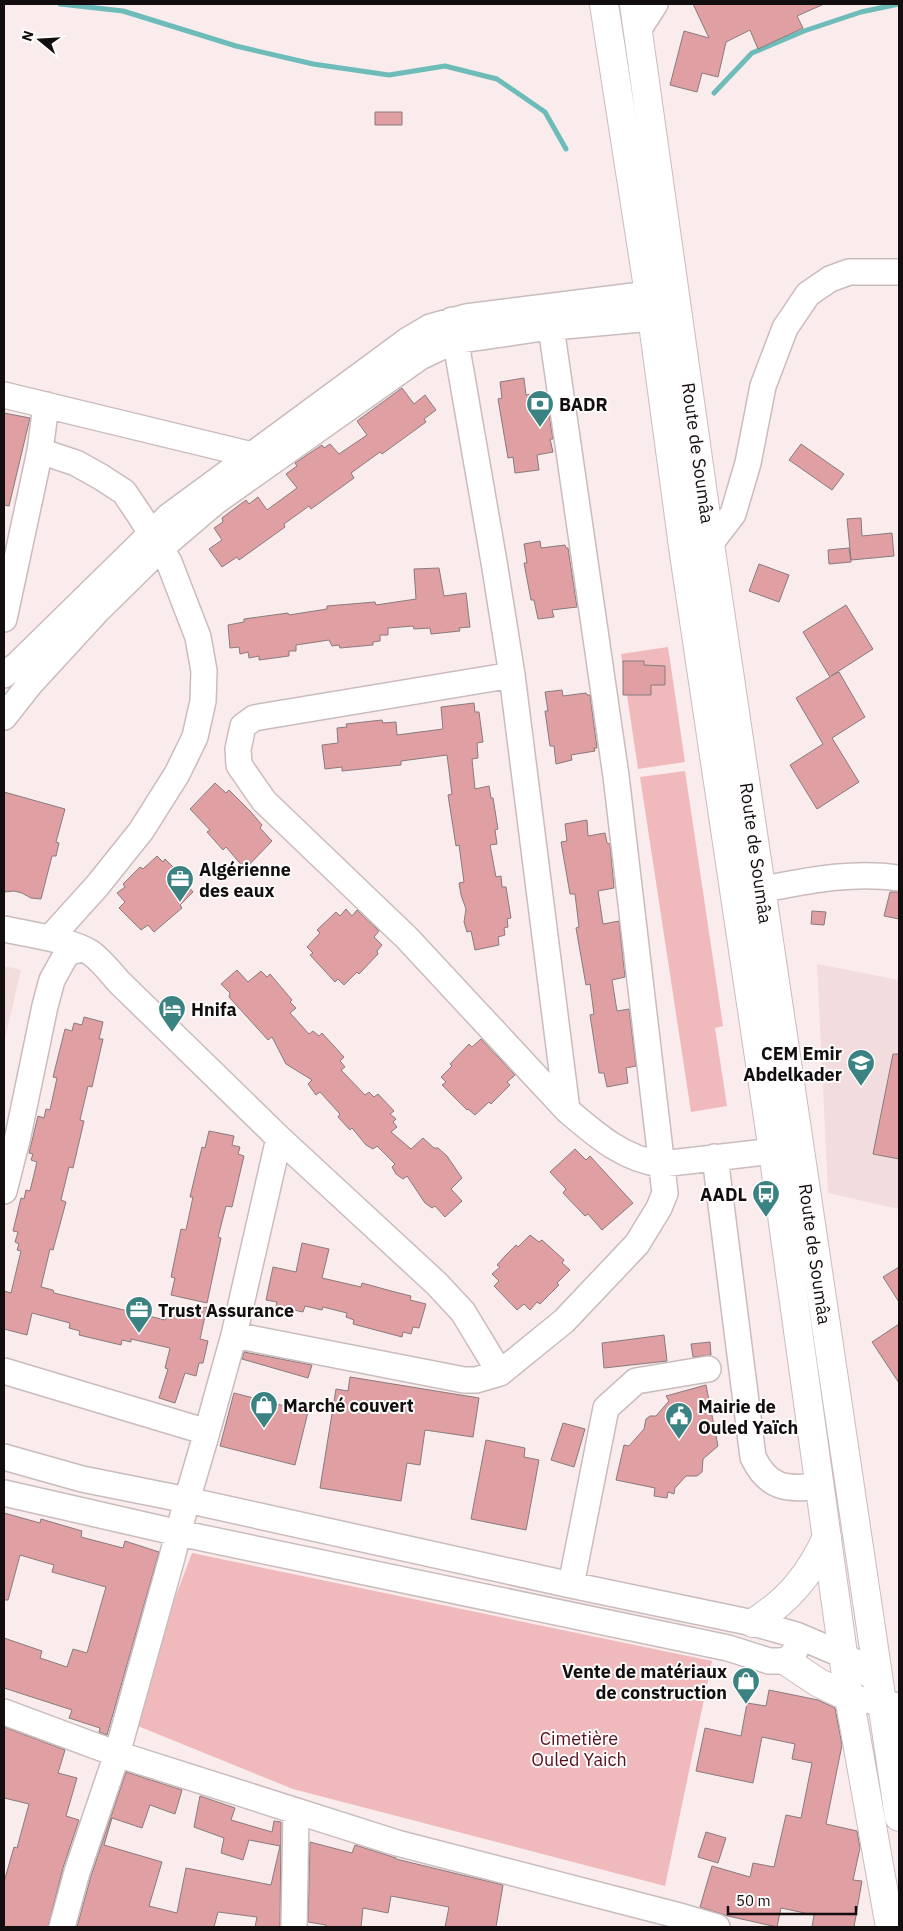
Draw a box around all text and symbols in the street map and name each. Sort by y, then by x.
north arrow [15,15,65,65]
text: N [18,28,38,44]
street label: Route de Soumâa [677,381,719,525]
bank icon: BADR [525,389,555,428]
place label: BADR [559,393,608,416]
street label: Route de Soumâa [735,781,777,925]
place label: Algérienne des eaux [199,858,291,902]
office icon: Algérienne des eaux [165,864,195,903]
hotel icon: Hnifa [157,994,187,1033]
place label: Hnifa [191,998,237,1021]
place label: CEM Emir Abdelkader [743,1042,842,1086]
school or university icon: CEM Emir Abdelkader [846,1048,876,1087]
bus stop icon: AADL [751,1179,781,1218]
street label: Route de Soumâa [794,1182,836,1326]
place label: AADL [700,1183,747,1206]
office icon: Trust Assurance [124,1295,154,1334]
place label: Trust Assurance [158,1299,294,1322]
shop icon: Marché couvert [249,1390,279,1429]
place label: Marché couvert [283,1394,414,1417]
place label: Mairie de Ouled Yaïch [698,1395,798,1439]
public building icon: Mairie de Ouled Yaïch [664,1401,694,1440]
place label: Vente de matériaux de construction [562,1660,727,1704]
shop icon: Vente de matériaux de construction [731,1666,761,1705]
park label: Cimetière Ouled Yaich [531,1727,627,1771]
scale bar [728,1884,856,1916]
text: 50 m [736,1891,771,1910]

